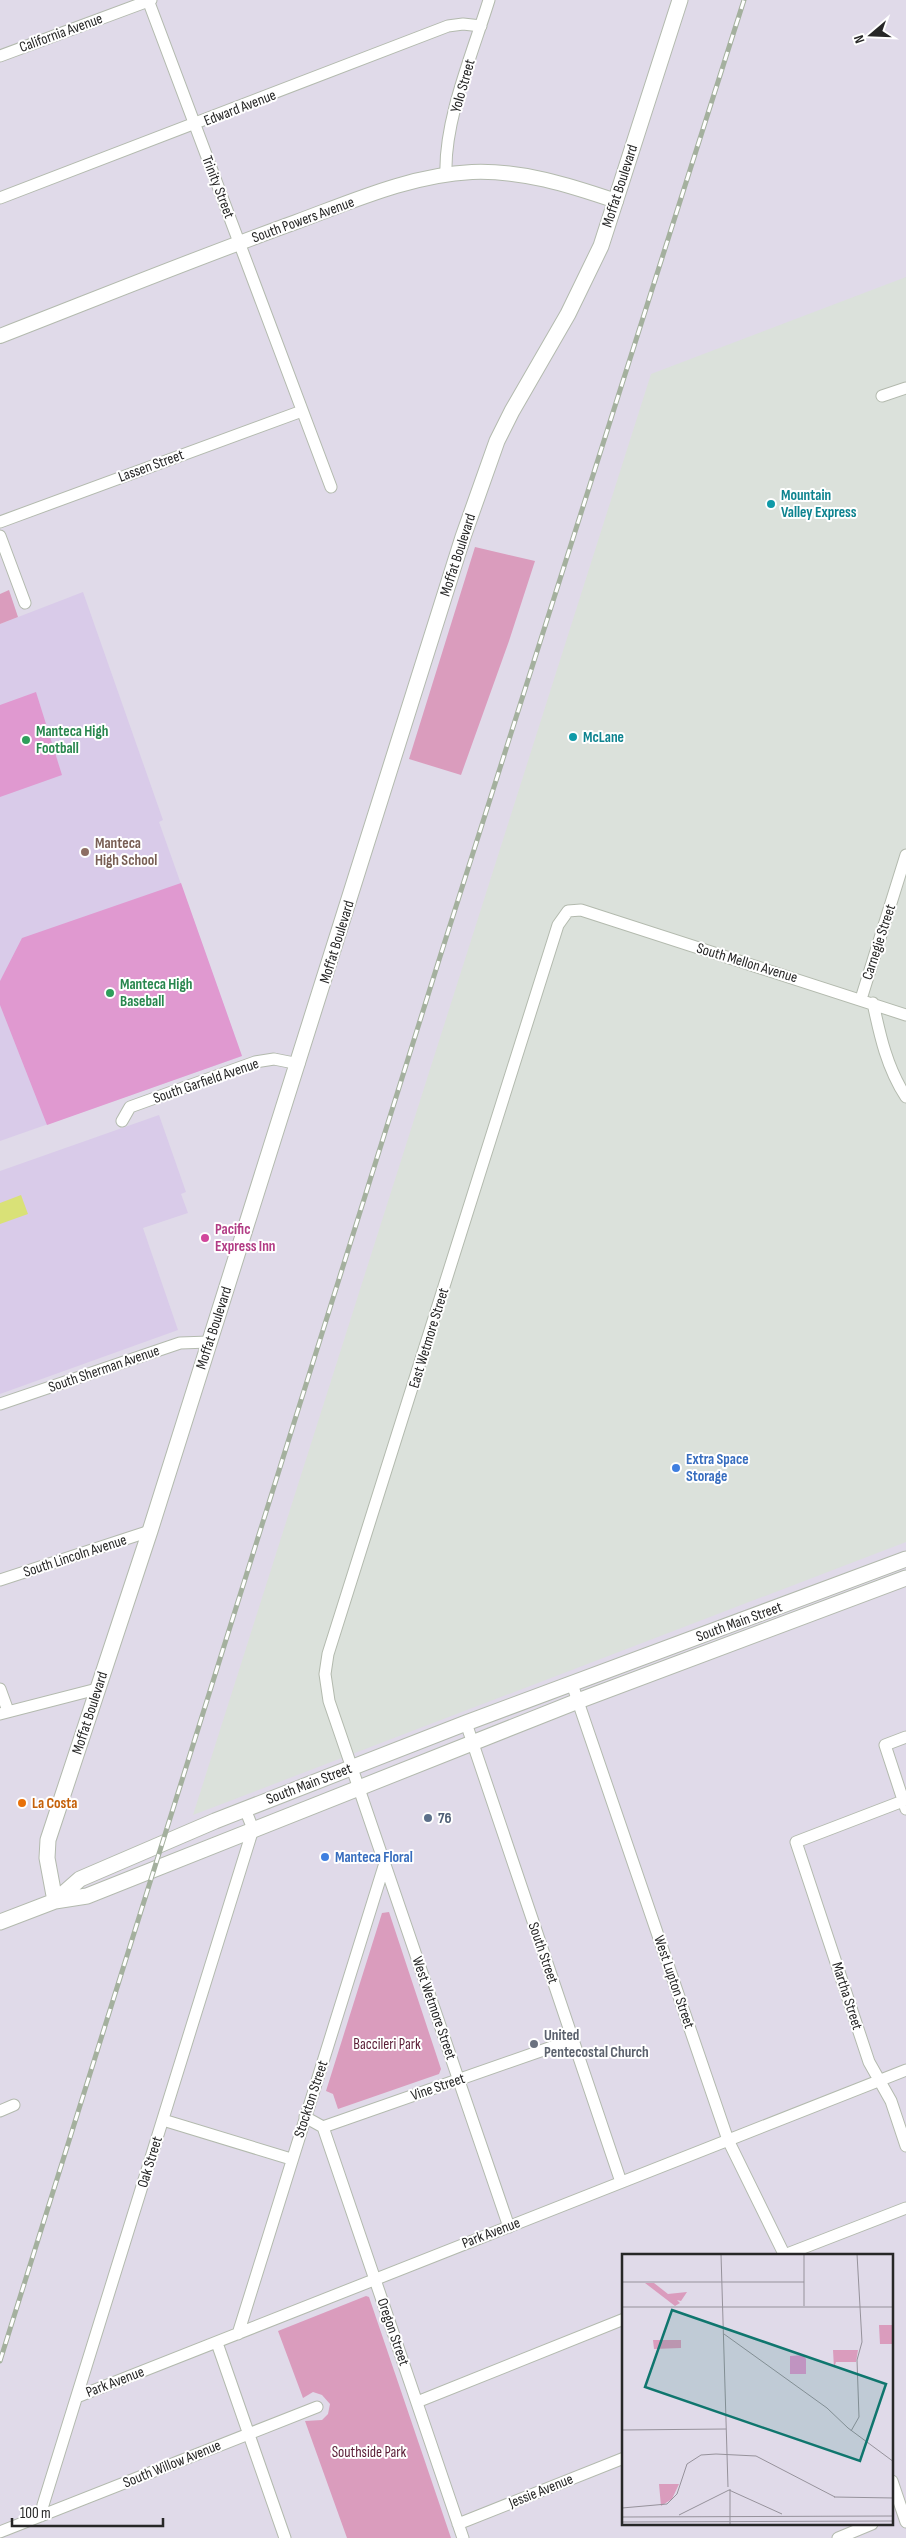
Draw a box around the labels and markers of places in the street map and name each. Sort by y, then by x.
place label: Mountain Valley Express [781,486,857,522]
marker: Mountain Valley Express [765,498,777,510]
place label: Manteca High Football [36,722,108,758]
place label: McLane [583,728,624,747]
marker: McLane [567,731,579,743]
marker: Manteca High Football [20,734,32,746]
place label: Manteca High School [95,834,157,870]
marker: Manteca High School [79,846,91,858]
place label: Manteca High Baseball [120,975,192,1011]
marker: Manteca High Baseball [104,987,116,999]
place label: Pacific Express Inn [215,1220,276,1256]
marker: Pacific Express Inn [199,1232,211,1244]
place label: Extra Space Storage [686,1450,749,1486]
marker: Extra Space Storage [670,1462,682,1474]
place label: La Costa [32,1794,77,1813]
marker: La Costa [16,1797,28,1809]
place label: 76 [438,1809,452,1828]
marker: 76 [422,1812,434,1824]
place label: Manteca Floral [335,1848,413,1867]
marker: Manteca Floral [319,1851,331,1863]
place label: United Pentecostal Church [544,2026,649,2062]
marker: United Pentecostal Church [528,2038,540,2050]

